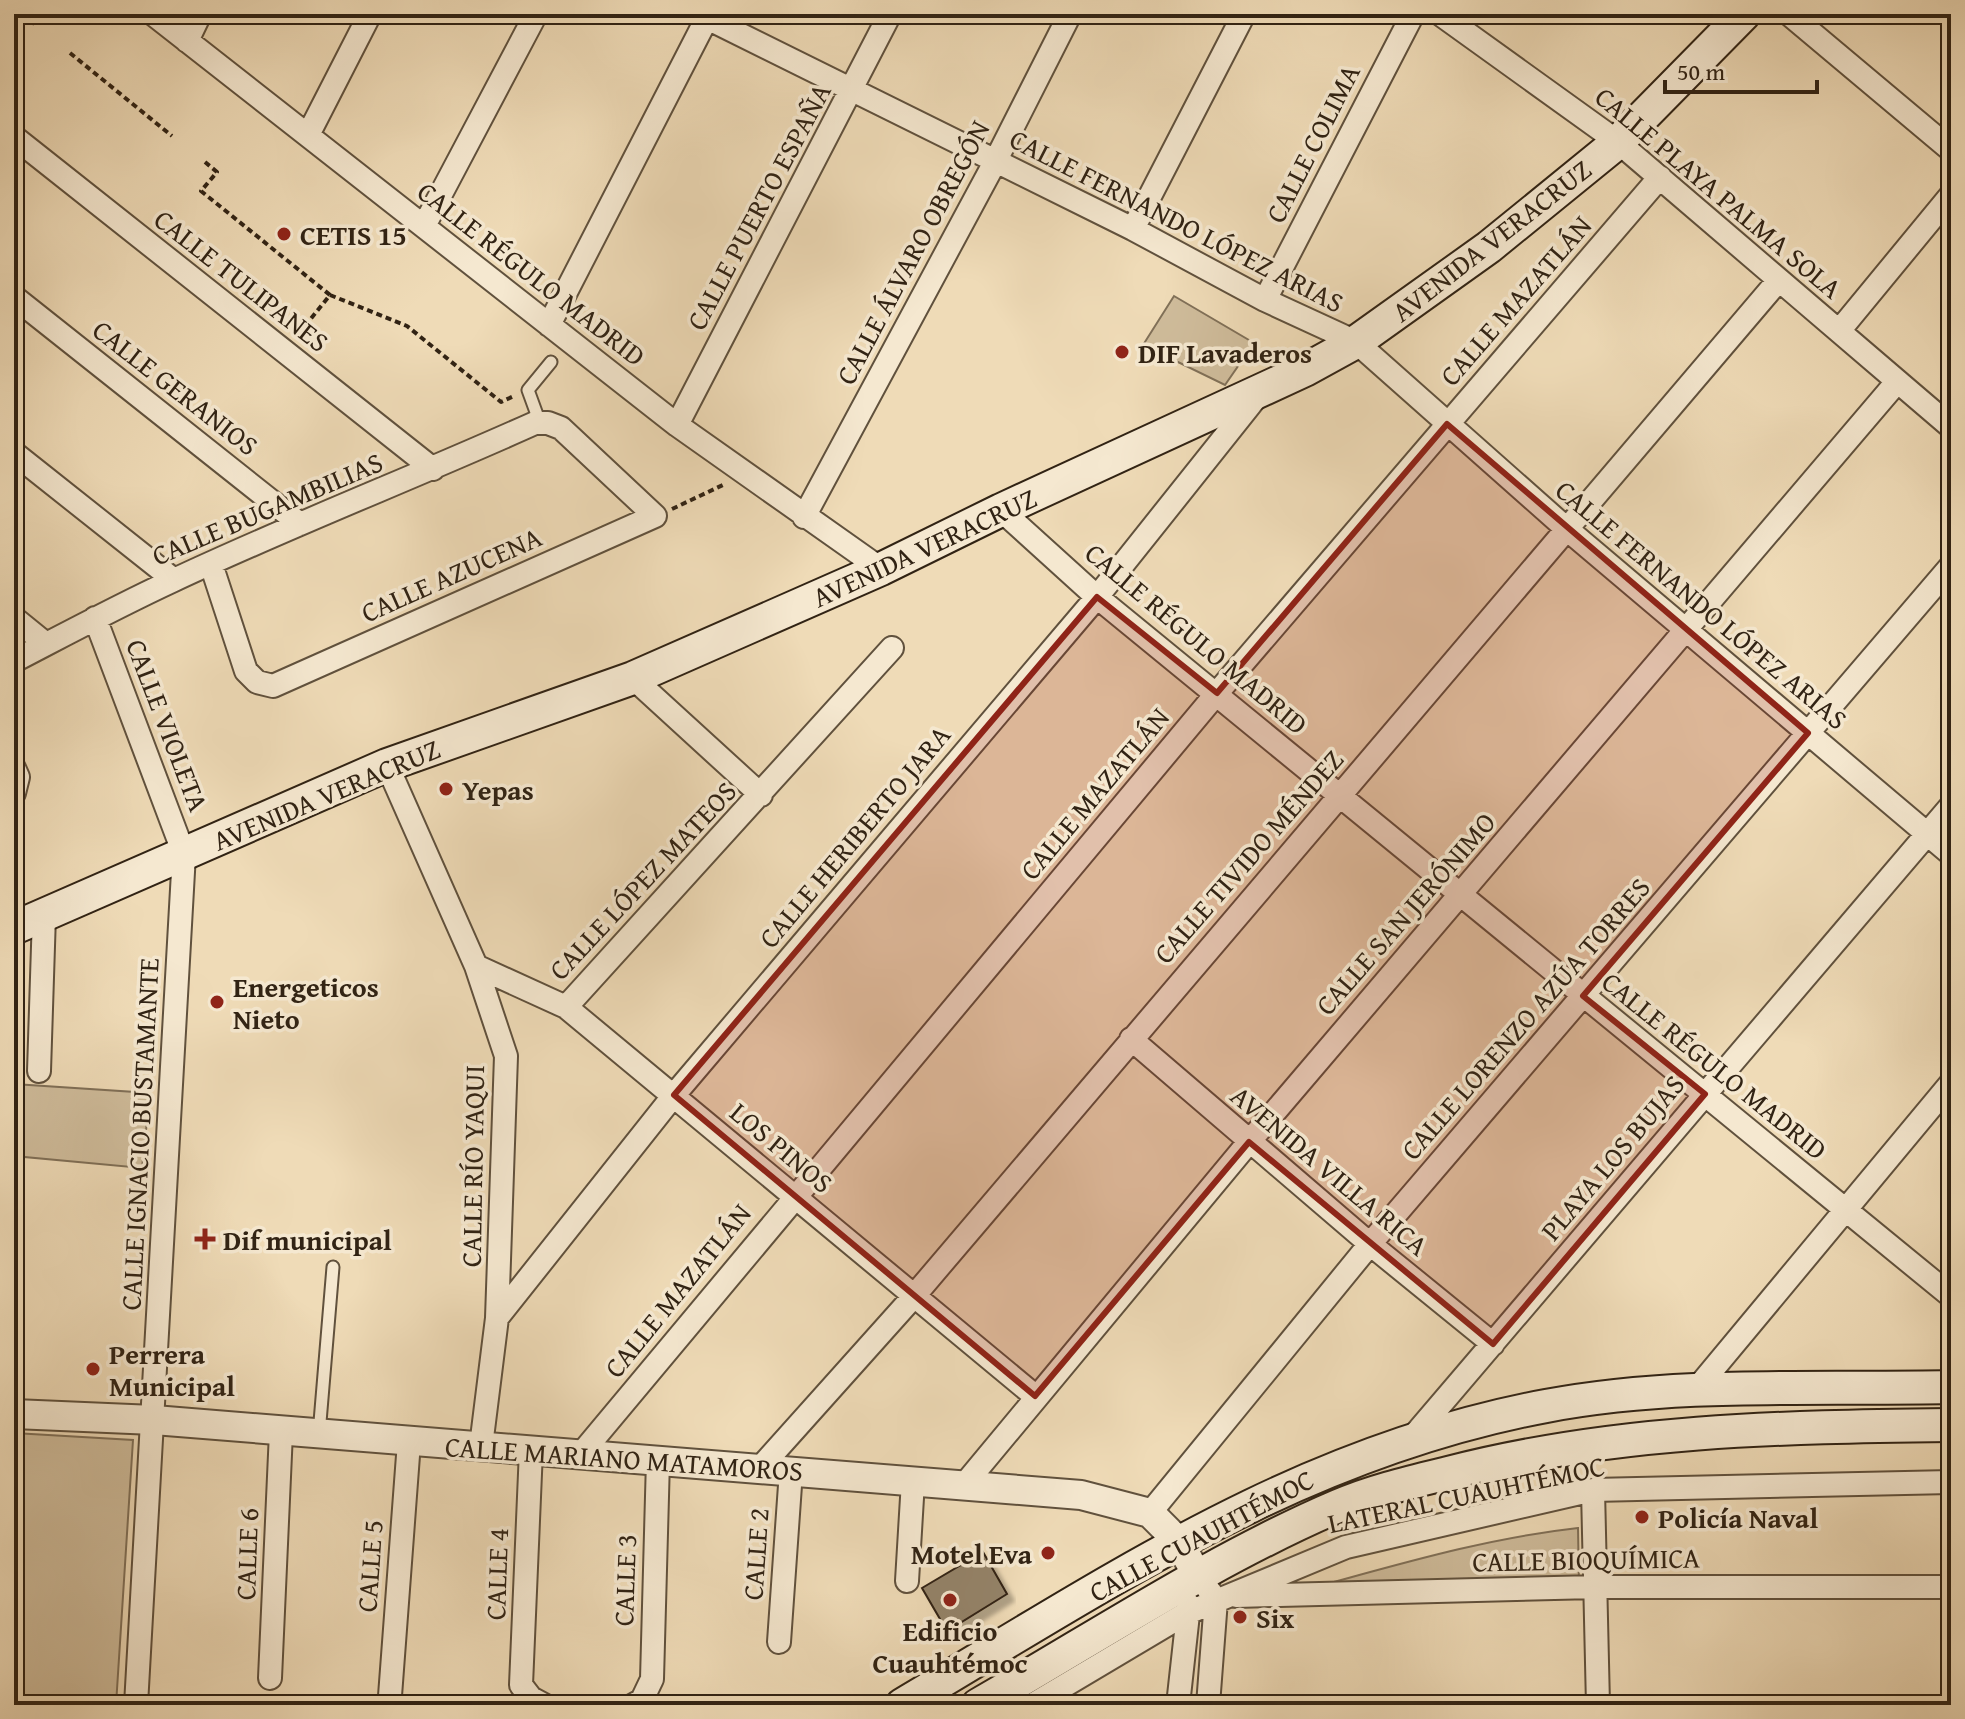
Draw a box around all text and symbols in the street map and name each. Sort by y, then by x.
scale bar [1665,44,1817,94]
text: 50 m [1677,54,1725,89]
street label: CALLE COLIMA [1254,56,1370,230]
street label: CALLE PUERTO ESPAÑA [675,75,841,337]
street label: CALLE PLAYA PALMA SOLA [1587,76,1851,308]
street label: CALLE ÁLVARO OBREGÓN [825,113,999,391]
street label: CALLE FERNANDO LÓPEZ ARIAS [1003,118,1351,322]
street label: AVENIDA VERACRUZ [1382,149,1600,331]
street label: CALLE RÉGULO MADRID [409,171,655,375]
street label: CALLE TULIPANES [146,199,338,361]
street label: CALLE MAZATLÁN [1429,206,1601,394]
place label: CETIS 15 [300,214,407,255]
marker: CETIS 15 [275,225,293,243]
street label: CALLE GERANIOS [84,309,268,465]
place label: DIF Lavaderos [1138,332,1312,373]
marker: DIF Lavaderos [1113,343,1131,361]
street label: CALLE BUGAMBILIAS [145,441,389,575]
street label: CALLE FERNANDO LÓPEZ ARIAS [1547,469,1857,739]
street label: AVENIDA VERACRUZ [805,477,1043,617]
street label: CALLE AZUCENA [354,516,548,632]
street label: CALLE RÉGULO MADRID [1077,532,1317,744]
street label: CALLE VIOLETA [116,633,220,817]
street label: CALLE MAZATLÁN [1010,698,1178,888]
street label: CALLE HERIBERTO JARA [748,716,960,956]
street label: AVENIDA VERACRUZ [206,728,446,860]
street label: CALLE TIVIDO MÉNDEZ [1143,740,1353,972]
place label: Yepas [462,769,534,810]
street label: CALLE LÓPEZ MATEOS [539,771,745,989]
marker: Yepas [437,780,455,798]
street label: CALLE SAN JERÓNIMO [1305,803,1505,1023]
street label: CALLE LORENZO AZÚA TORRES [1391,868,1659,1168]
street label: CALLE IGNACIO BUSTAMANTE [109,957,169,1311]
street label: CALLE RÉGULO MADRID [1593,961,1837,1169]
place label: Energeticos Nieto [233,966,379,1039]
marker: Energeticos Nieto [208,993,226,1011]
street label: CALLE RÍO YAQUI [450,1065,494,1267]
street label: PLAYA LOS BUJAS [1530,1065,1694,1249]
street label: AVENIDA VILLA RICA [1222,1075,1438,1265]
street label: LOS PINOS [722,1092,842,1202]
street label: CALLE MAZATLÁN [594,1194,760,1386]
place label: Dif municipal [223,1219,392,1260]
marker: Dif municipal [194,1228,216,1250]
place label: Perrera Municipal [109,1333,235,1406]
marker: Perrera Municipal [84,1360,102,1378]
street label: CALLE MARIANO MATAMOROS [444,1425,804,1491]
street label: LATERAL CUAUHTÉMOC [1324,1445,1608,1543]
street label: CALLE CUAUHTÉMOC [1081,1458,1321,1612]
place label: Policía Naval [1658,1497,1818,1538]
street label: CALLE 2 [731,1506,779,1602]
street label: CALLE 6 [224,1507,268,1601]
marker: Policía Naval [1633,1508,1651,1526]
street label: CALLE 5 [345,1518,393,1614]
street label: CALLE 4 [474,1527,518,1621]
street label: CALLE 3 [602,1533,646,1627]
place label: Motel Eva [911,1533,1033,1574]
street label: CALLE BIOQUÍMICA [1472,1537,1700,1581]
marker: Motel Eva [1039,1544,1057,1562]
marker: Edificio Cuauhtémoc [941,1591,959,1609]
place label: Six [1256,1597,1294,1638]
marker: Six [1231,1608,1249,1626]
place label: Edificio Cuauhtémoc [872,1610,1028,1683]

